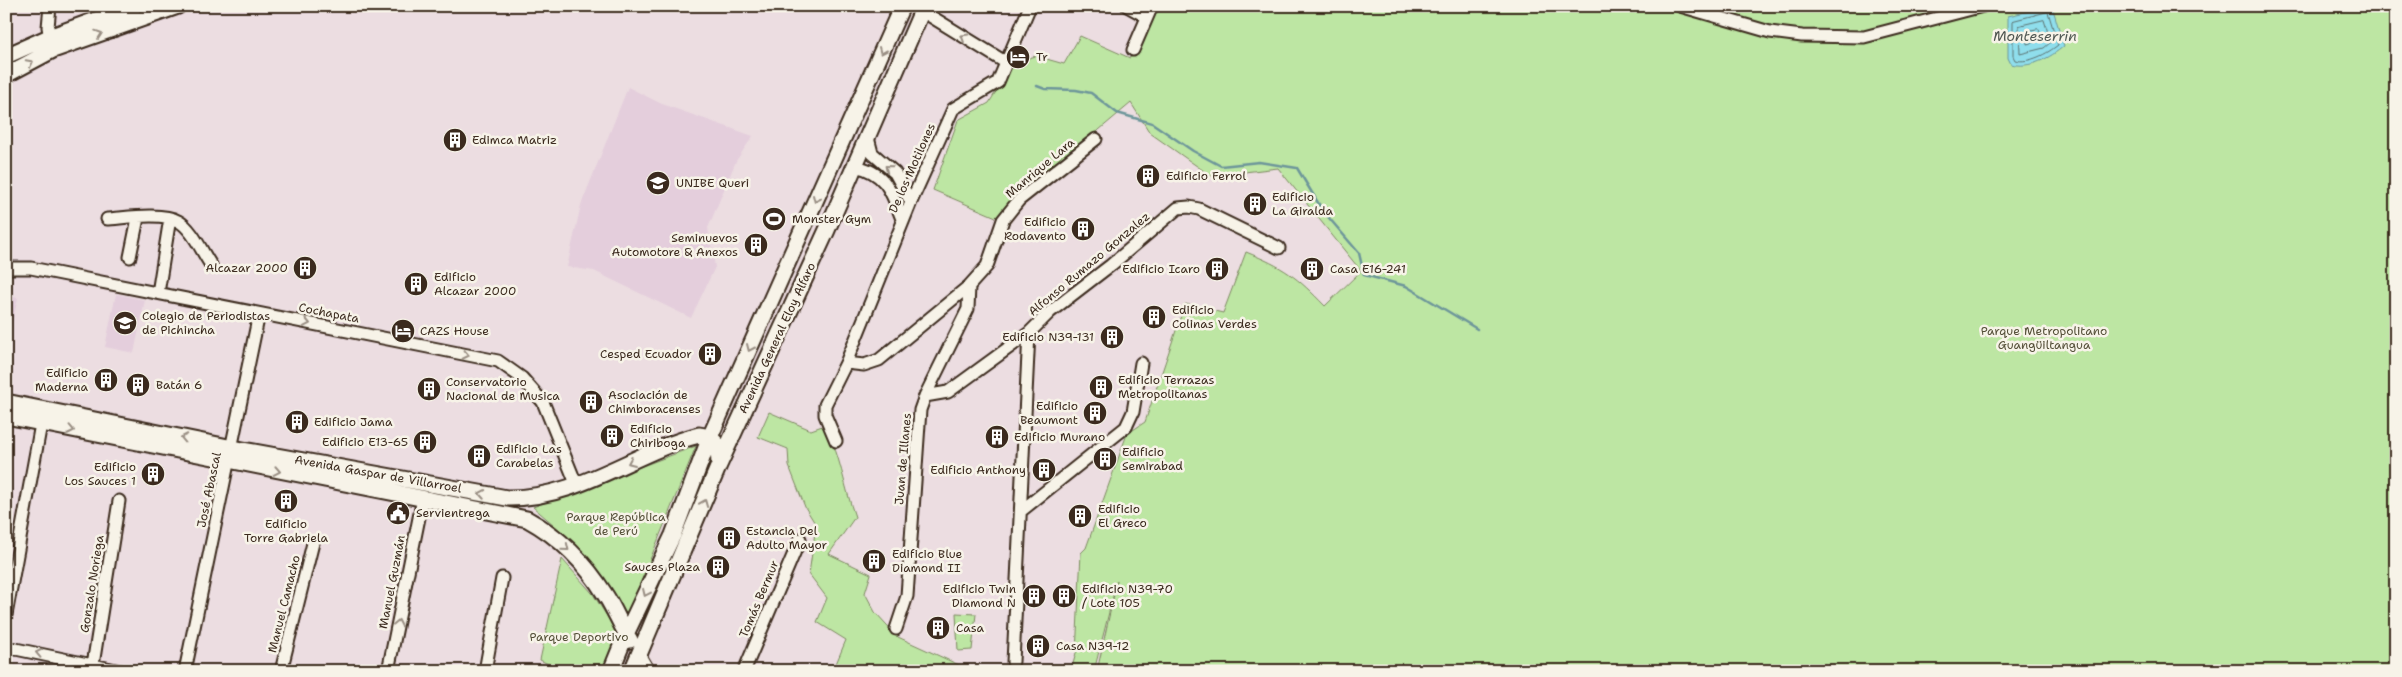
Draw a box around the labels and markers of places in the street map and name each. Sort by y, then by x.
hotel icon: Tr [1005,44,1031,70]
place label: Tr [1036,49,1048,65]
building icon: Edimca Matriz [442,127,468,153]
place label: Edimca Matriz [472,132,557,148]
building icon: Edificio Ferrol [1135,163,1161,189]
place label: Edificio Ferrol [1166,168,1246,184]
school or university icon: UNIBE Queri [645,170,671,196]
place label: UNIBE Queri [676,175,749,191]
place label: Edificio La Giralda [1272,189,1334,219]
building icon: Edificio La Giralda [1242,191,1268,217]
sports icon: Monster Gym [761,206,787,232]
place label: Monster Gym [792,211,871,227]
place label: Edificio Rodavento [1004,214,1066,244]
building icon: Edificio Rodavento [1070,216,1096,242]
place label: Seminuevos Automotore & Anexos [612,230,738,260]
building icon: Seminuevos Automotore & Anexos [743,232,769,258]
building icon: Alcazar 2000 [292,255,318,281]
building icon: Edificio Icaro [1204,256,1230,282]
building icon: Casa E16-241 [1299,256,1325,282]
place label: Alcazar 2000 [206,260,288,276]
place label: Edificio Icaro [1122,261,1200,277]
place label: Casa E16-241 [1330,261,1406,277]
place label: Edificio Alcazar 2000 [434,269,516,299]
building icon: Edificio Alcazar 2000 [403,271,429,297]
place label: Edificio Colinas Verdes [1172,302,1257,332]
building icon: Edificio Colinas Verdes [1141,304,1167,330]
place label: Colegio de Periodistas de Pichincha [142,308,270,338]
school or university icon: Colegio de Periodistas de Pichincha [112,310,138,336]
hotel icon: CAZS House [390,318,416,344]
place label: CAZS House [420,323,489,339]
building icon: Edificio N39-131 [1099,324,1125,350]
place label: Edificio N39-131 [1002,329,1094,345]
building icon: Cesped Ecuador [697,341,723,367]
place label: Cesped Ecuador [600,346,692,362]
place label: Edificio Maderna [35,365,89,395]
building icon: Edificio Maderna [93,367,119,393]
building icon: Batán 6 [125,372,151,398]
place label: Edificio Terrazas Metropolitanas [1118,372,1214,402]
place label: Conservatorio Nacional de Musica [446,374,560,404]
building icon: Edificio Terrazas Metropolitanas [1088,374,1114,400]
building icon: Conservatorio Nacional de Musica [416,376,442,402]
place label: Batán 6 [156,377,203,393]
place label: Asociación de Chimboracenses [608,387,701,417]
building icon: Asociación de Chimboracenses [578,389,604,415]
place label: Edificio Beaumont [1020,398,1078,428]
building icon: Edificio Beaumont [1082,400,1108,426]
building icon: Edificio Jama [284,409,310,435]
place label: Edificio Jama [314,414,393,430]
place label: Edificio Chiriboga [630,421,686,451]
building icon: Edificio Chiriboga [599,423,625,449]
building icon: Edificio Murano [984,424,1010,450]
building icon: Edificio E13-65 [412,429,438,455]
place label: Edificio Murano [1014,429,1105,445]
place label: Edificio E13-65 [322,434,408,450]
place label: Edificio Las Carabelas [496,441,562,471]
building icon: Edificio Las Carabelas [466,443,492,469]
place label: Edificio Semirabad [1122,444,1183,474]
building icon: Edificio Semirabad [1092,446,1118,472]
building icon: Edificio Anthony [1031,457,1057,483]
place label: Edificio Los Sauces 1 [64,459,136,489]
building icon: Edificio Los Sauces 1 [140,461,166,487]
place label: Edificio Anthony [930,462,1026,478]
building icon: Edificio Torre Gabriela [273,488,299,514]
public building icon: Servientrega [385,500,411,526]
place label: Edificio El Greco [1098,501,1147,531]
building icon: Edificio El Greco [1067,503,1093,529]
place label: Servientrega [416,505,490,521]
place label: Edificio Torre Gabriela [244,516,329,546]
place label: Estancia Del Adulto Mayor [746,523,828,553]
building icon: Estancia Del Adulto Mayor [716,525,742,551]
place label: Edificio Blue Diamond II [892,546,963,576]
building icon: Edificio Blue Diamond II [861,548,887,574]
building icon: Sauces Plaza [705,554,731,580]
place label: Sauces Plaza [625,559,701,575]
place label: Edificio Twin Diamond N [943,581,1016,611]
place label: Edificio N39-70 / Lote 105 [1082,581,1173,611]
building icon: Edificio Twin Diamond N [1021,583,1047,609]
building icon: Edificio N39-70 / Lote 105 [1051,583,1077,609]
building icon: Casa [925,615,951,641]
place label: Casa [956,620,984,636]
building icon: Casa N39-12 [1025,633,1051,659]
place label: Casa N39-12 [1056,638,1129,654]

